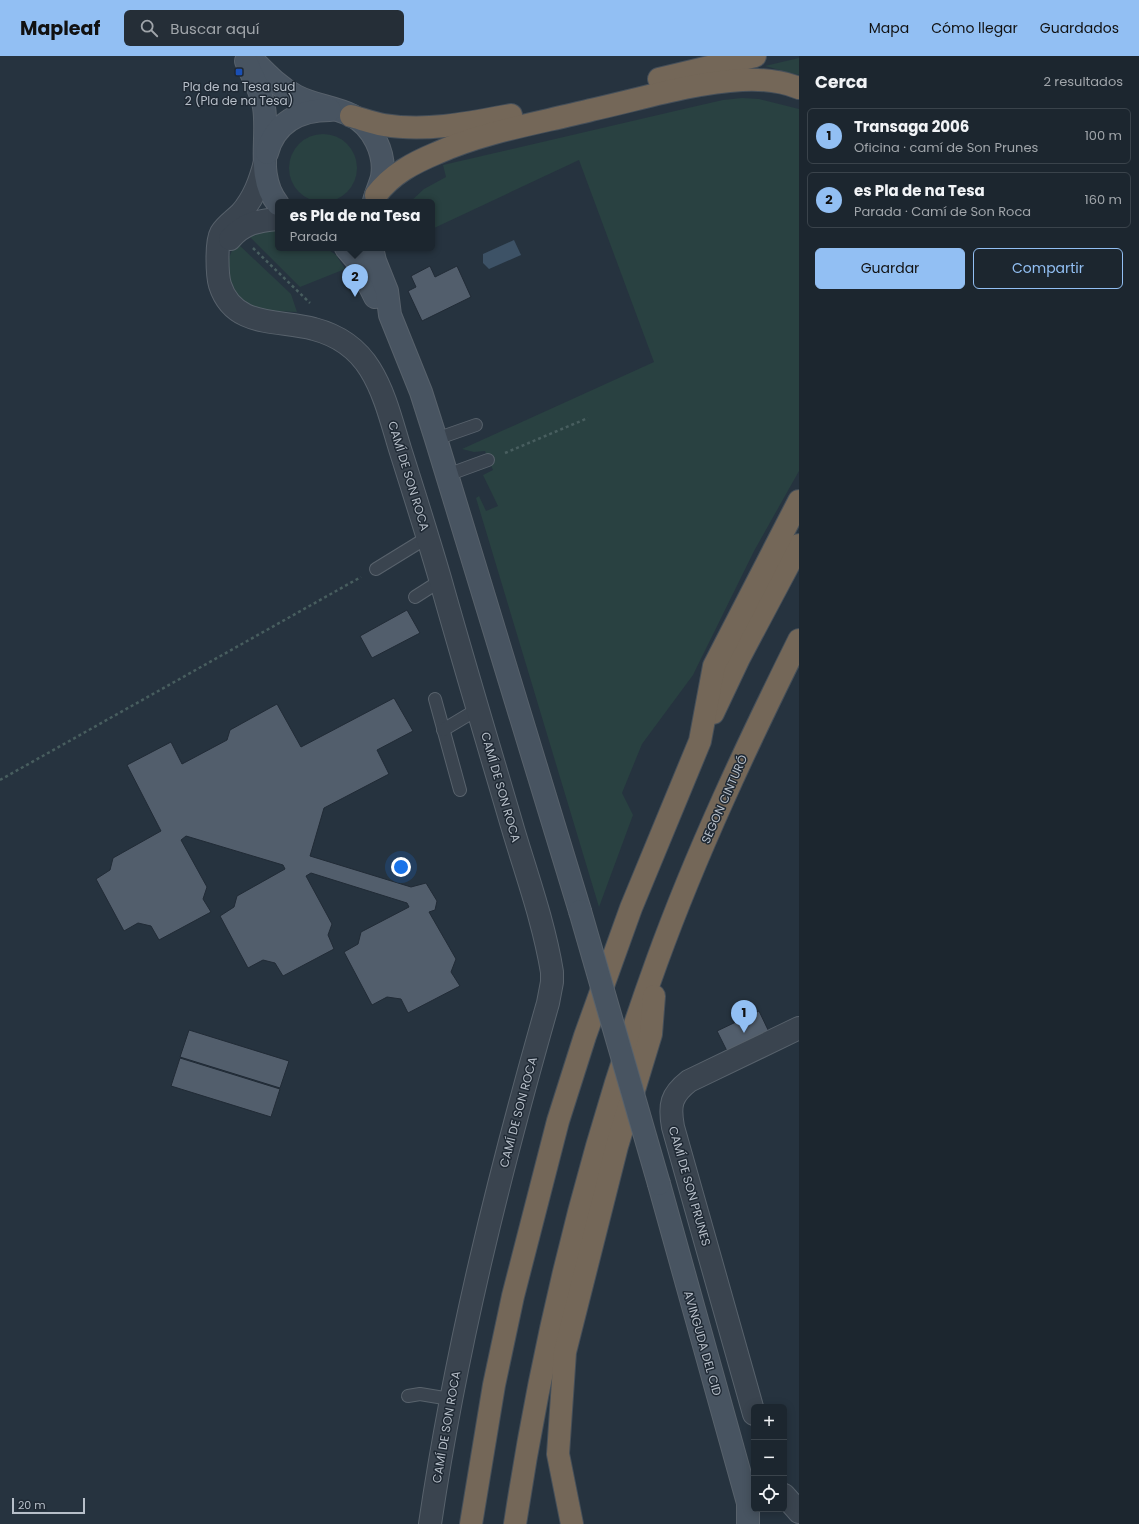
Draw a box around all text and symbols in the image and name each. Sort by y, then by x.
search box [124,10,404,46]
text: Mapleaf [20,15,100,42]
icon: search [138,17,160,39]
text: Buscar aquí [170,18,259,39]
text: Mapa [869,18,909,38]
text: Cómo llegar [931,18,1018,38]
text: Guardados [1040,18,1119,38]
marker: Pla de na Tesa sud 2 (Pla de na Tesa) [234,67,244,77]
text: Cerca [815,70,868,94]
text: 2 resultados [1043,72,1123,91]
place label: Pla de na Tesa sud 2 (Pla de na Tesa) [183,78,295,109]
text: Transaga 2006 [854,116,969,137]
text: 1 [827,126,831,145]
text: 100 m [1085,126,1122,145]
text: Oficina · camí de Son Prunes [854,138,1038,157]
text: es Pla de na Tesa [854,180,985,201]
text: 2 [825,190,833,209]
text: 160 m [1085,190,1122,209]
popup [275,199,435,251]
text: Parada · Camí de Son Roca [854,202,1031,221]
text: es Pla de na Tesa [290,205,420,226]
text: Parada [290,227,337,246]
button: Guardar [815,248,965,289]
button: Compartir [973,248,1123,289]
pin: 2 [342,264,368,297]
street label: CAMÍ DE SON ROCA [384,419,434,533]
street label: CAMÍ DE SON ROCA [477,730,525,844]
street label: SEGON CINTURÓ [697,752,751,846]
your location [391,857,411,877]
pin: 1 [731,1000,757,1033]
street label: CAMÍ DE SON ROCA [495,1055,541,1169]
street label: CAMÍ DE SON PRUNES [665,1124,715,1248]
street label: AVINGUDA DEL CID [680,1288,726,1398]
street label: CAMÍ DE SON ROCA [428,1369,464,1485]
map controls [751,1404,787,1512]
button: + [751,1404,787,1440]
button: − [751,1440,787,1476]
button: locate [751,1476,787,1512]
scale bar [12,1496,85,1515]
text: 20 m [18,1497,46,1513]

